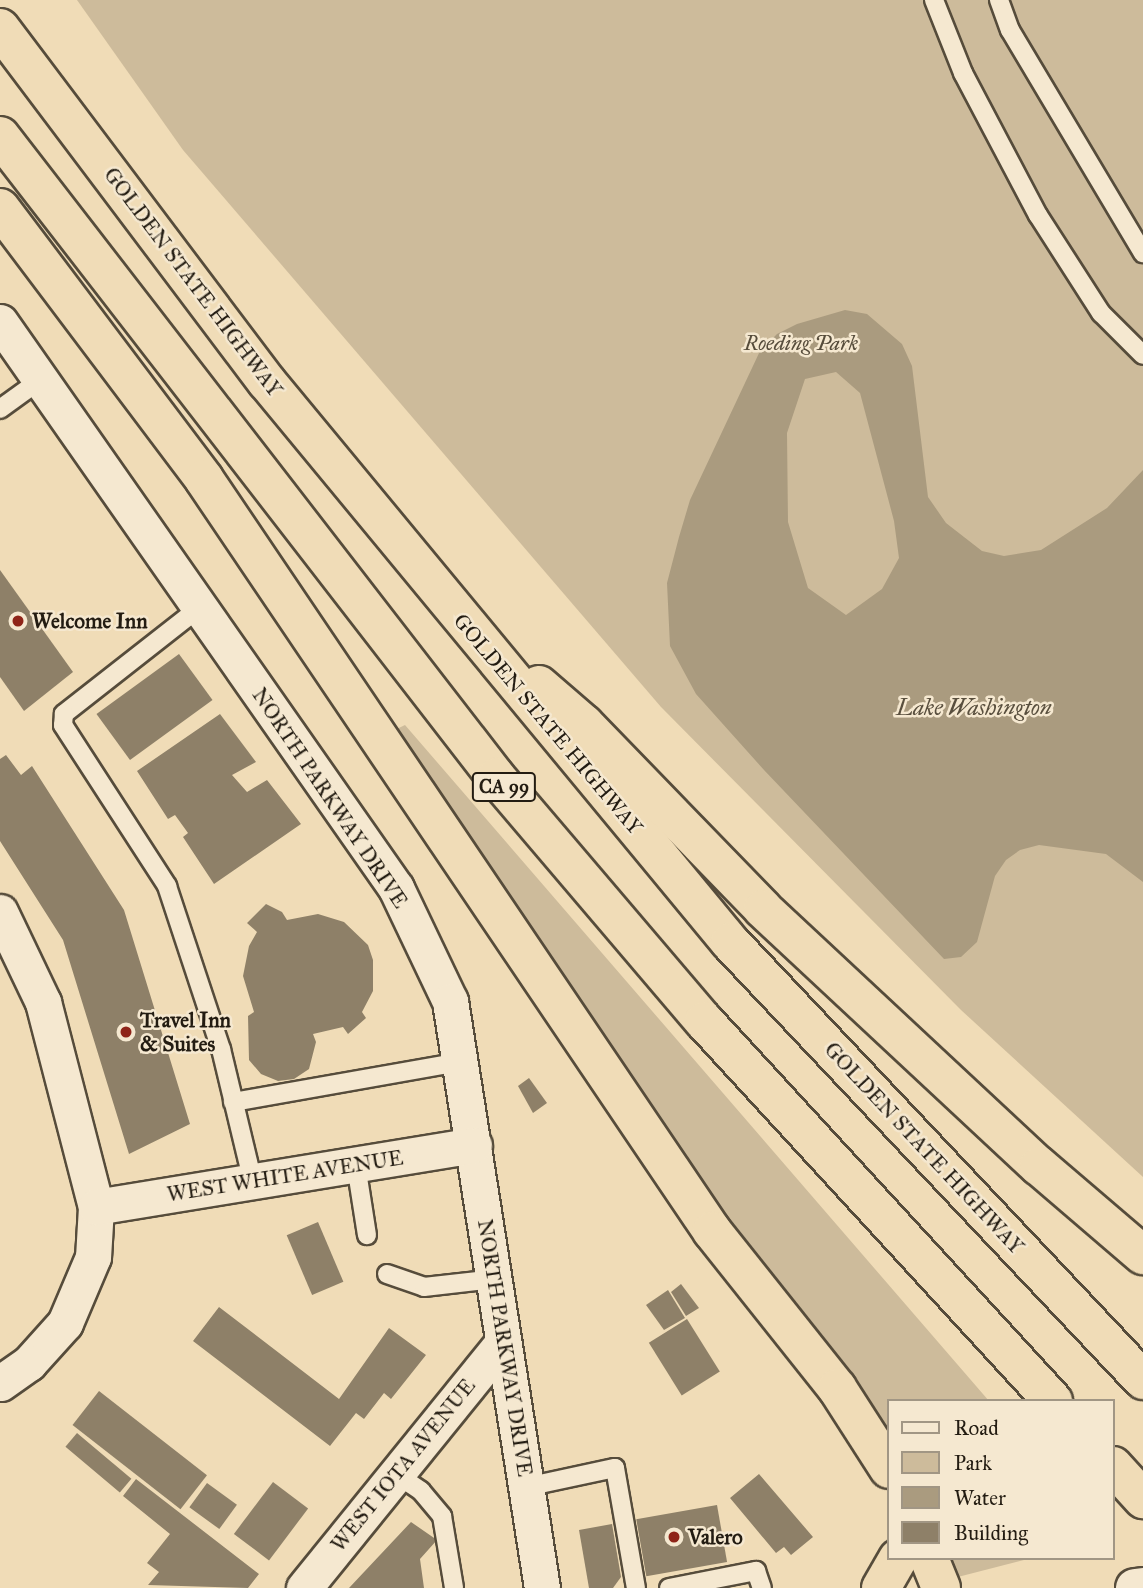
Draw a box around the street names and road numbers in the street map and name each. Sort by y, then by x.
street label: GOLDEN STATE HIGHWAY [99,162,287,402]
street label: GOLDEN STATE HIGHWAY [448,609,648,839]
street label: NORTH PARKWAY DRIVE [247,683,413,913]
road number: CA 99 [471,772,537,802]
street label: GOLDEN STATE HIGHWAY [819,1037,1029,1259]
street label: WEST WHITE AVENUE [165,1145,405,1207]
street label: NORTH PARKWAY DRIVE [472,1218,538,1478]
street label: WEST IOTA AVENUE [326,1374,480,1556]

